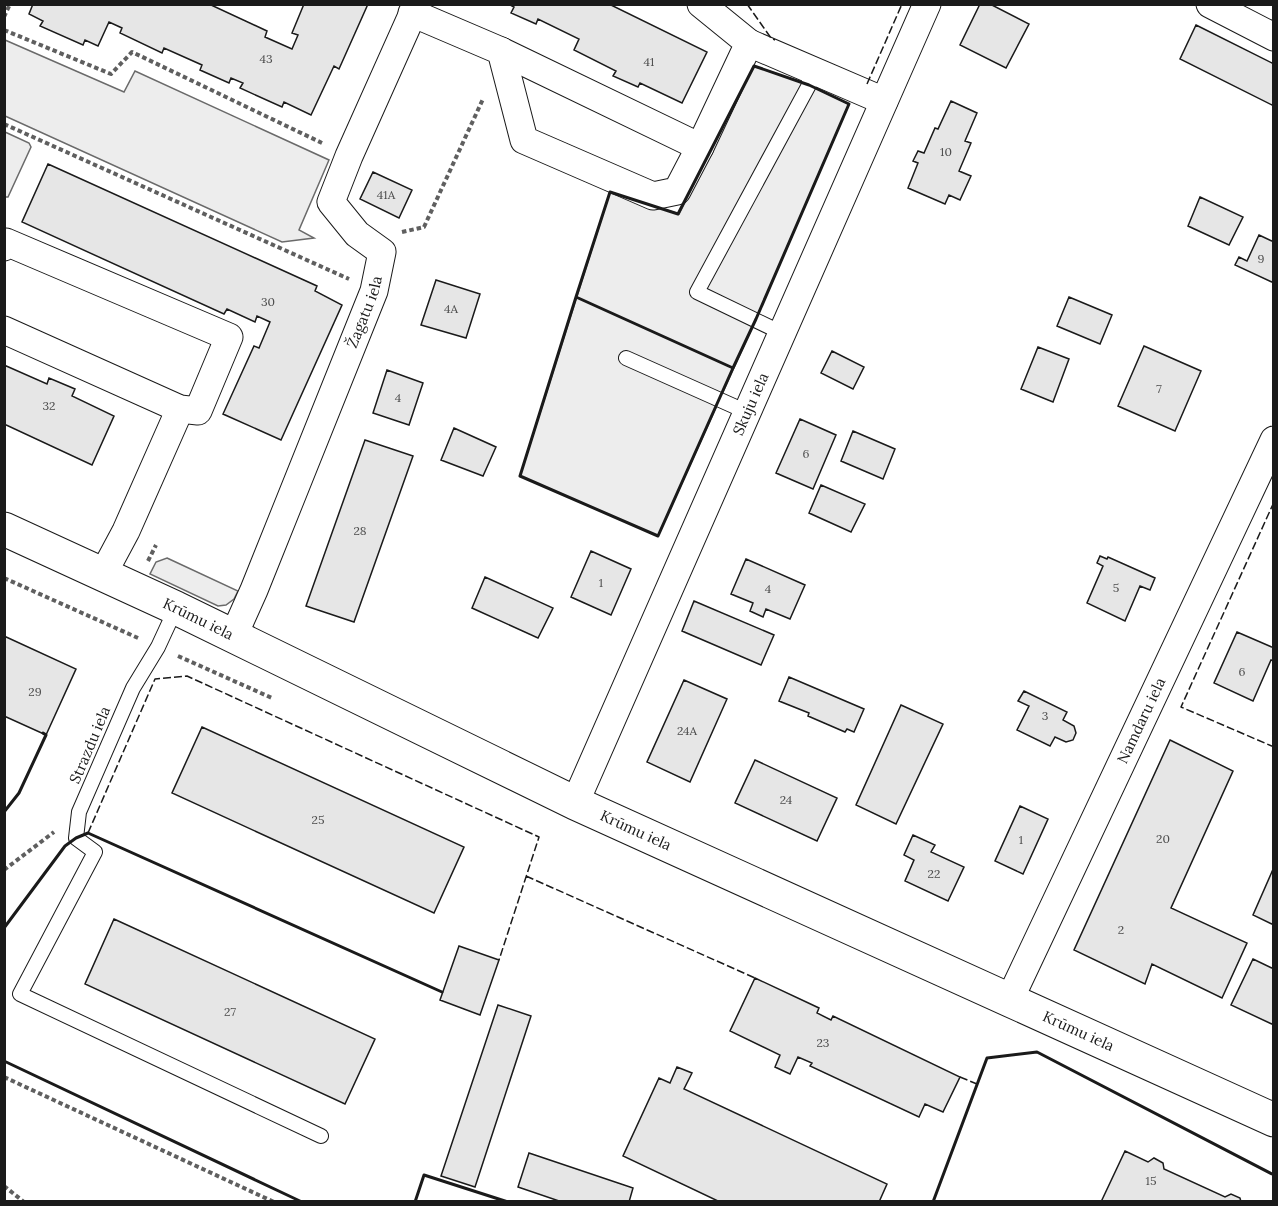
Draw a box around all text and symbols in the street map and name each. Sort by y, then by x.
house number: 43 [259,51,273,66]
house number: 41 [644,54,654,69]
house number: 10 [940,144,952,159]
house number: 41A [377,187,396,202]
house number: 9 [1258,251,1265,266]
street label: Žagatu iela [342,274,386,351]
house number: 30 [261,294,275,309]
house number: 4A [444,301,458,316]
street label: Skuju iela [728,369,773,438]
house number: 7 [1156,381,1162,396]
house number: 4 [395,390,402,405]
house number: 32 [42,398,56,413]
house number: 6 [803,446,810,461]
house number: 28 [353,523,367,538]
house number: 1 [599,575,603,590]
house number: 5 [1113,580,1119,595]
house number: 4 [765,581,772,596]
street label: Krūmu iela [160,593,237,644]
house number: 6 [1239,664,1246,679]
street label: Namdaru iela [1113,674,1169,767]
house number: 29 [28,684,42,699]
street label: Strazdu iela [65,703,114,786]
house number: 3 [1042,708,1049,723]
house number: 24A [677,723,698,738]
house number: 24 [780,792,793,807]
street label: Krūmu iela [597,806,675,855]
house number: 25 [312,812,324,827]
house number: 20 [1156,831,1170,846]
house number: 1 [1019,832,1023,847]
house number: 22 [928,866,940,881]
house number: 2 [1118,922,1124,937]
house number: 27 [224,1004,236,1019]
street label: Krūmu iela [1040,1006,1117,1055]
house number: 23 [817,1035,830,1050]
house number: 15 [1146,1173,1156,1188]

